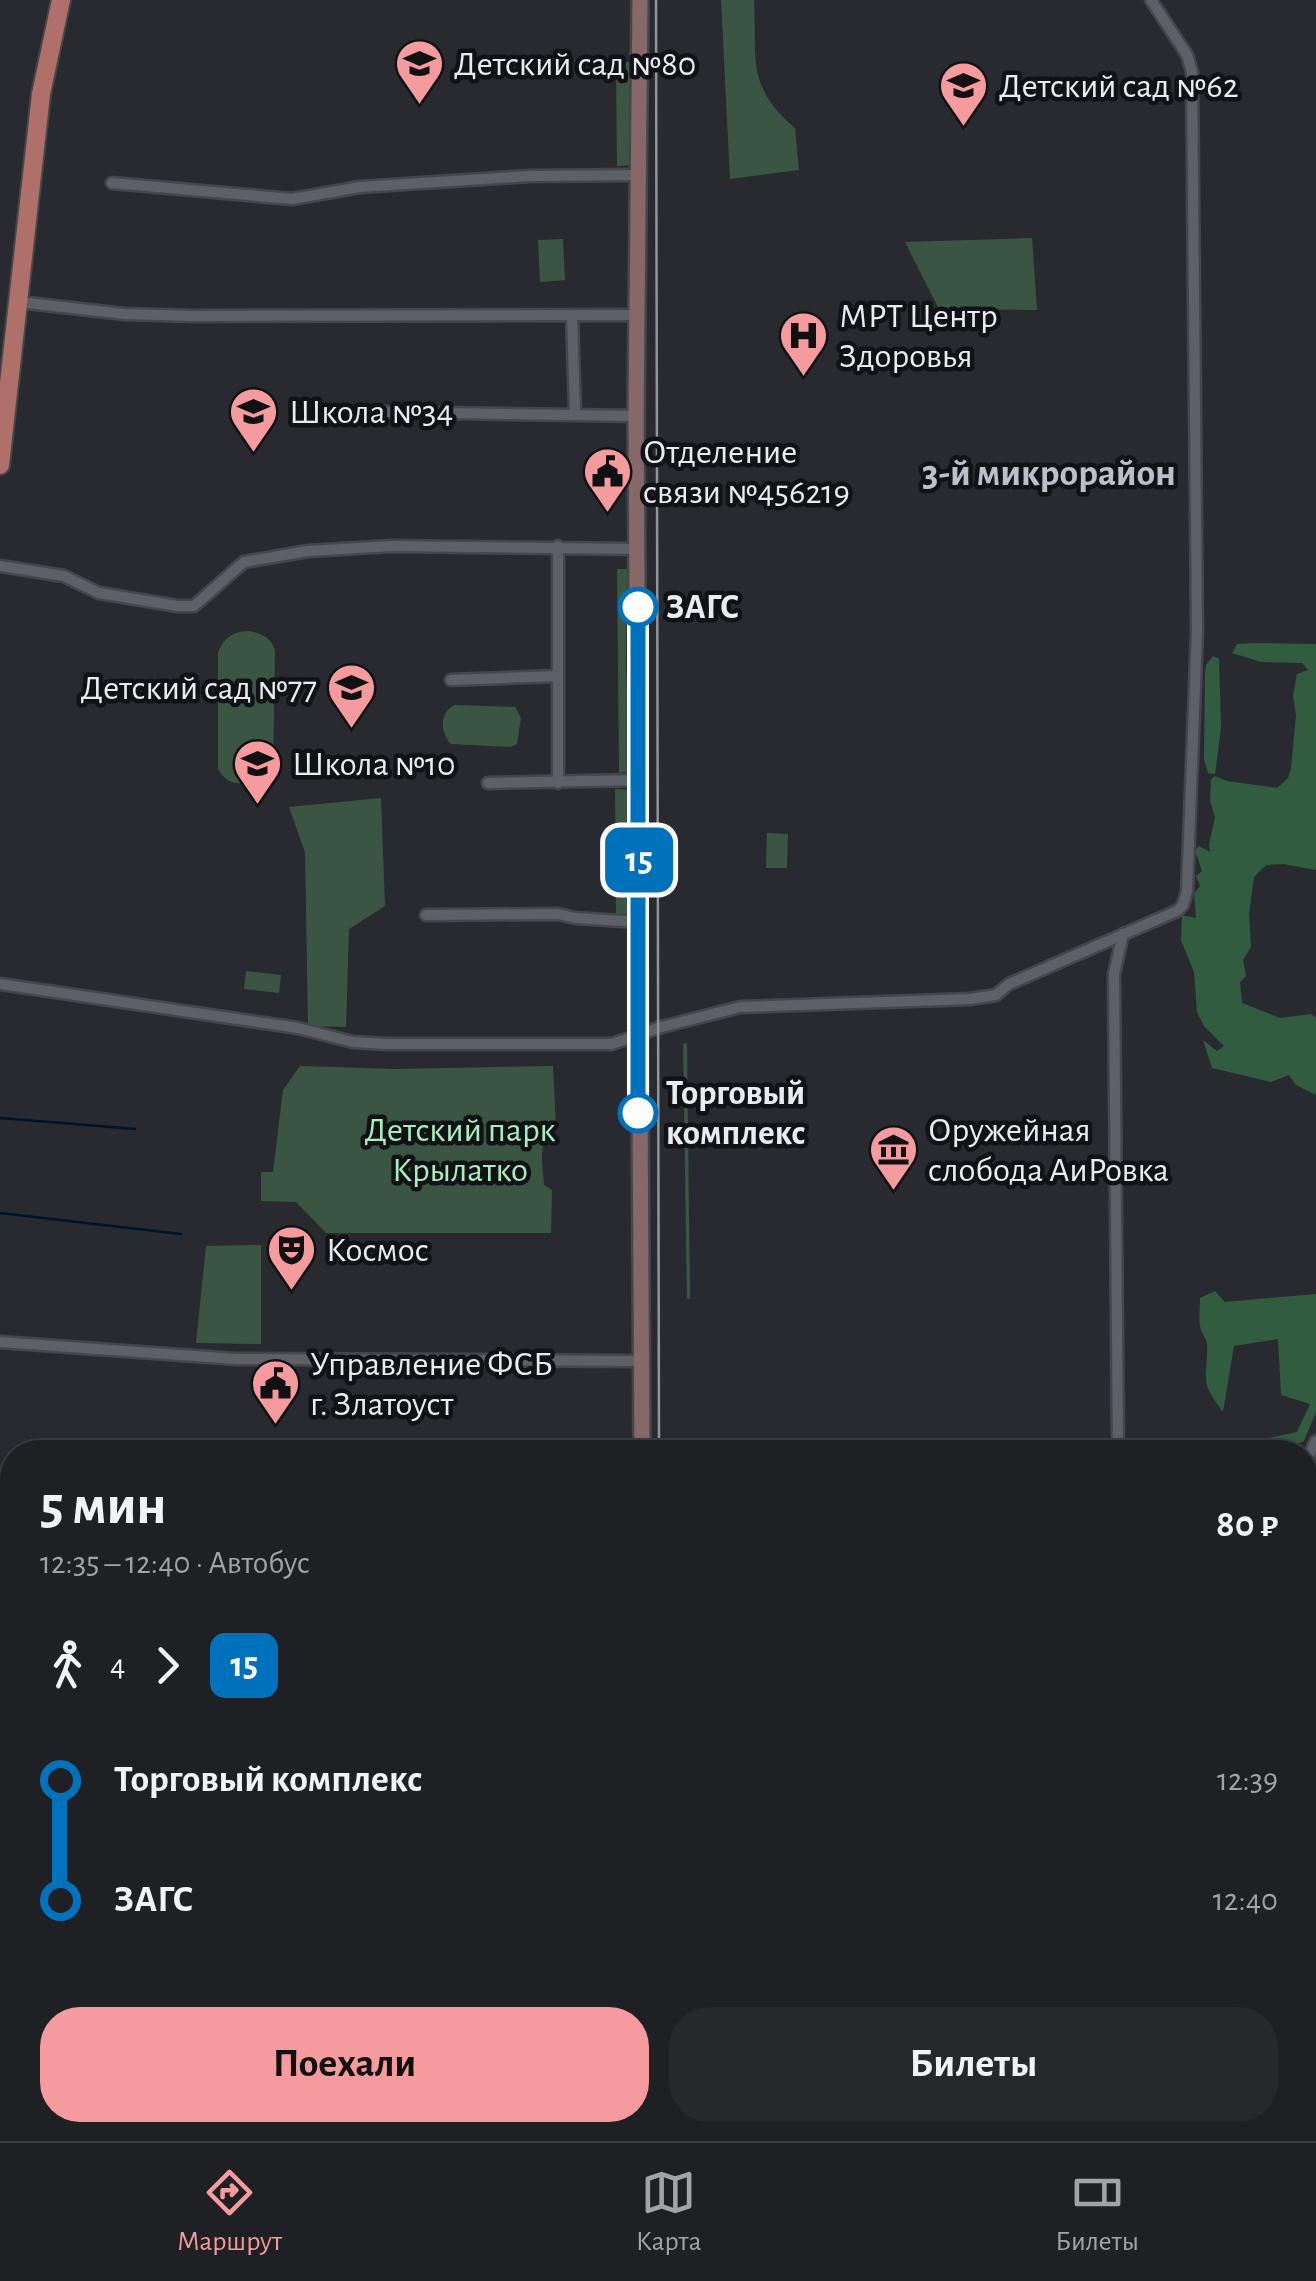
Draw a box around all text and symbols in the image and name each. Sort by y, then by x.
school or university icon: Детский сад №80 [393,38,445,106]
place label: Детский сад №80 [454,47,696,82]
school or university icon: Детский сад №62 [938,60,990,128]
place label: Детский сад №62 [999,69,1239,104]
place label: МРТ Центр Здоровья [839,299,998,374]
hospital icon: МРТ Центр Здоровья [778,310,830,378]
school or university icon: Школа №34 [228,386,280,454]
place label: Школа №34 [289,395,453,430]
place label: Отделение связи №456219 [643,435,850,510]
public building icon: Отделение связи №456219 [582,446,634,514]
district label: 3-й микрорайон [922,455,1176,493]
marker: ЗАГС [619,588,657,626]
place label: ЗАГС [666,590,739,625]
school or university icon: Детский сад №77 [326,662,378,730]
place label: Детский сад №77 [81,671,317,706]
school or university icon: Школа №10 [231,738,283,806]
place label: Школа №10 [292,747,456,782]
line badge: 15 [594,828,684,892]
text: 15 [625,843,653,878]
place label: Торговый комплекс [666,1076,806,1151]
marker: Торговый комплекс [619,1094,657,1132]
park label: Детский парк Крылатко [364,1113,556,1188]
place label: Оружейная слобода АиРовка [928,1113,1169,1188]
museum icon: Оружейная слобода АиРовка [867,1124,919,1192]
theatre icon: Космос [265,1224,317,1292]
place label: Космос [326,1233,429,1268]
place label: Управление ФСБ г. Златоуст [310,1347,553,1422]
public building icon: Управление ФСБ г. Златоуст [249,1358,301,1426]
text: 5 мин [40,1479,167,1534]
text: 80 ₽ [1216,1506,1278,1544]
text: 12:35 – 12:40 · Автобус [40,1547,310,1579]
icon: walk [40,1638,95,1693]
icon: forward [140,1638,195,1693]
text: 15 [230,1648,258,1683]
text: 4 [110,1649,125,1681]
text: Торговый комплекс [114,1761,422,1799]
text: 12:39 [1217,1764,1278,1796]
text: ЗАГС [114,1881,194,1919]
text: 12:40 [1213,1884,1278,1916]
button: Поехали [40,2007,649,2122]
button: Билеты [669,2007,1278,2122]
tab: Маршрут [177,2165,282,2259]
tab: Карта [636,2165,701,2259]
tab: Билеты [1055,2165,1139,2259]

